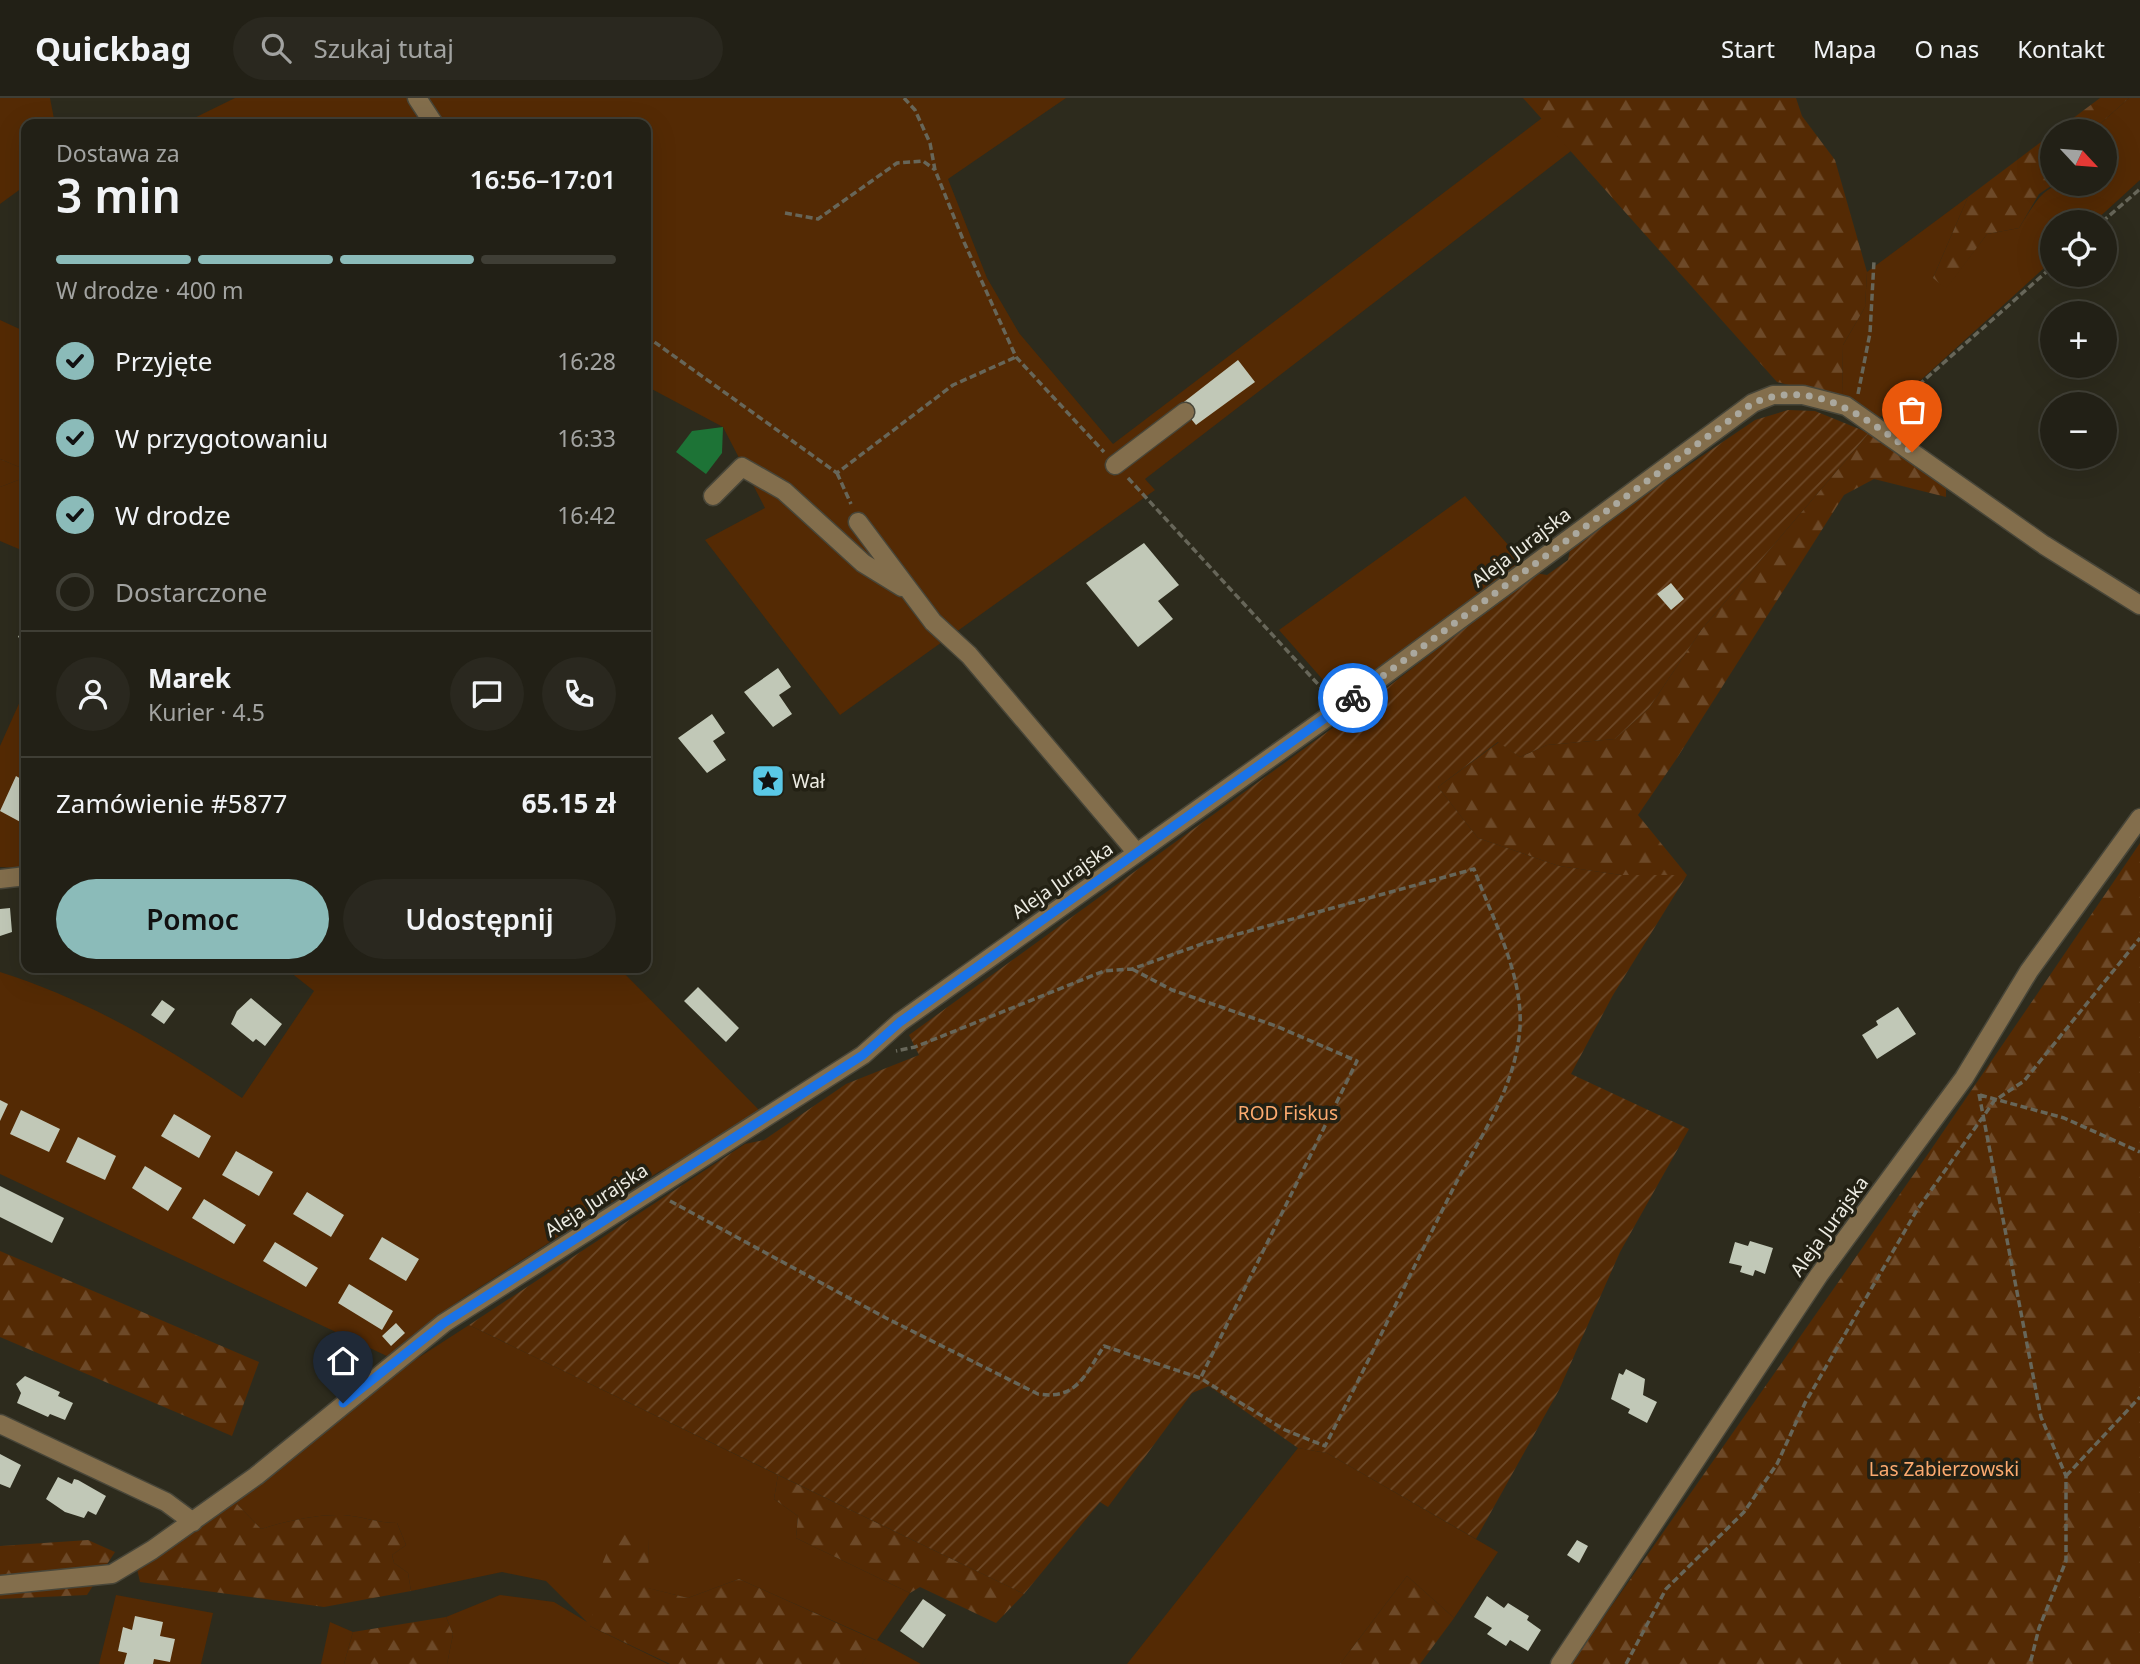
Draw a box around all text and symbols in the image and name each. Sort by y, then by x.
search box [233,17,723,80]
text: Quickbag [35,26,191,71]
icon: search [257,29,295,67]
text: Szukaj tutaj [313,30,454,66]
text: Start [1721,32,1775,65]
text: Mapa [1813,32,1876,65]
text: O nas [1914,32,1979,65]
text: Kontakt [2017,32,2105,65]
north arrow [2040,119,2118,196]
map controls [2040,119,2117,469]
text: Dostawa za [56,137,180,169]
text: 16:56–17:01 [470,161,616,197]
text: 3 min [56,164,181,226]
button: locate [2040,210,2117,287]
text: W drodze · 400 m [56,274,243,306]
button: + [2040,301,2117,378]
icon: check [56,342,94,380]
text: Przyjęte [115,343,212,379]
text: 16:28 [557,345,616,377]
pin [1882,380,1942,452]
icon: bag [1893,391,1931,429]
button: − [2040,392,2117,469]
icon: check [56,419,94,457]
text: W przygotowaniu [115,420,328,456]
text: 16:33 [557,422,616,454]
icon: check [56,496,94,534]
text: W drodze [115,497,231,533]
text: 16:42 [557,499,616,531]
street label: Aleja Jurajska [1466,501,1576,593]
text: Dostarczone [115,574,268,610]
button: person [56,657,130,731]
button: chat [450,657,524,731]
button: phone [542,657,616,731]
text: Marek [148,660,231,696]
courier [1318,663,1388,733]
icon: bike [1334,679,1372,717]
text: Kurier · 4.5 [148,696,265,728]
place icon: Wał [749,762,787,800]
place label: Wał [792,768,826,794]
text: Zamówienie #5877 [56,785,287,821]
text: 65.15 zł [522,785,616,821]
street label: Aleja Jurajska [1006,835,1118,925]
button: Pomoc [56,879,329,959]
button: Udostępnij [343,879,616,959]
park label: ROD Fiskus [1238,1100,1338,1126]
street label: Aleja Jurajska [539,1157,653,1243]
street label: Aleja Jurajska [1784,1171,1874,1281]
pin [313,1331,373,1403]
icon: home [324,1342,362,1380]
park label: Las Zabierzowski [1869,1456,2019,1482]

